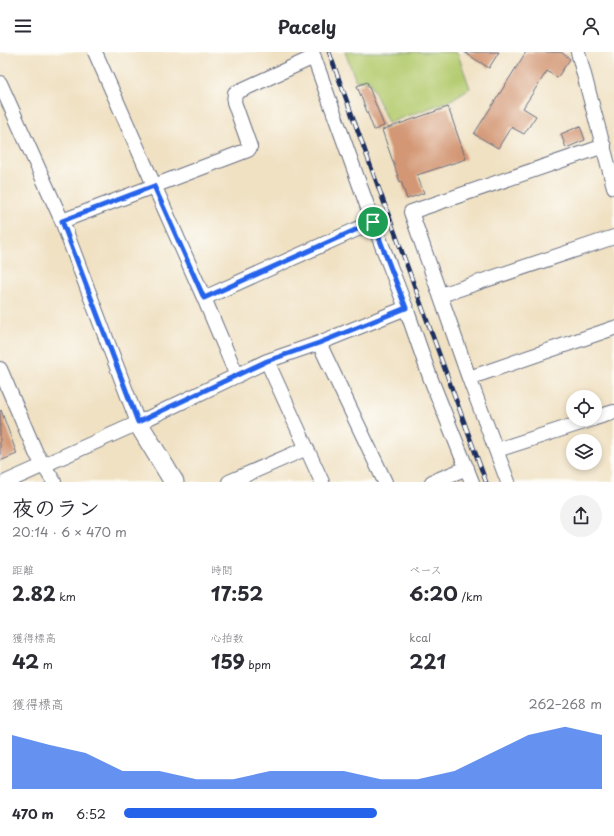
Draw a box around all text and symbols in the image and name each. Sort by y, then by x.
text: Pacely [278,13,336,40]
icon: menu [12,15,34,37]
icon: person [580,15,602,37]
pin [356,205,390,239]
icon: arrive [362,211,384,233]
map controls [566,390,602,470]
button: locate [566,390,602,426]
button: layers [566,434,602,470]
text: 夜のラン [12,490,100,523]
button: share [560,495,602,537]
text: 20:14 · 6 × 470 m [12,522,127,541]
text: 距離 [12,561,34,578]
text: 時間 [211,561,233,578]
text: ペース [409,561,442,578]
text: 2.82 [12,578,56,608]
text: 17:52 [211,578,263,608]
text: 6:20 [409,578,458,608]
text: km [56,588,76,605]
text: /km [458,588,483,605]
text: 獲得標高 [12,629,56,646]
text: 心拍数 [211,629,244,646]
text: kcal [409,629,431,646]
text: 42 [12,646,39,676]
text: 159 [211,646,245,676]
text: 221 [409,646,446,676]
text: m [39,656,53,673]
text: bpm [245,656,271,673]
text: 獲得標高 [12,694,64,713]
text: 262–268 m [528,694,602,713]
text: 470 m [12,804,54,823]
text: 6:52 [76,804,106,823]

